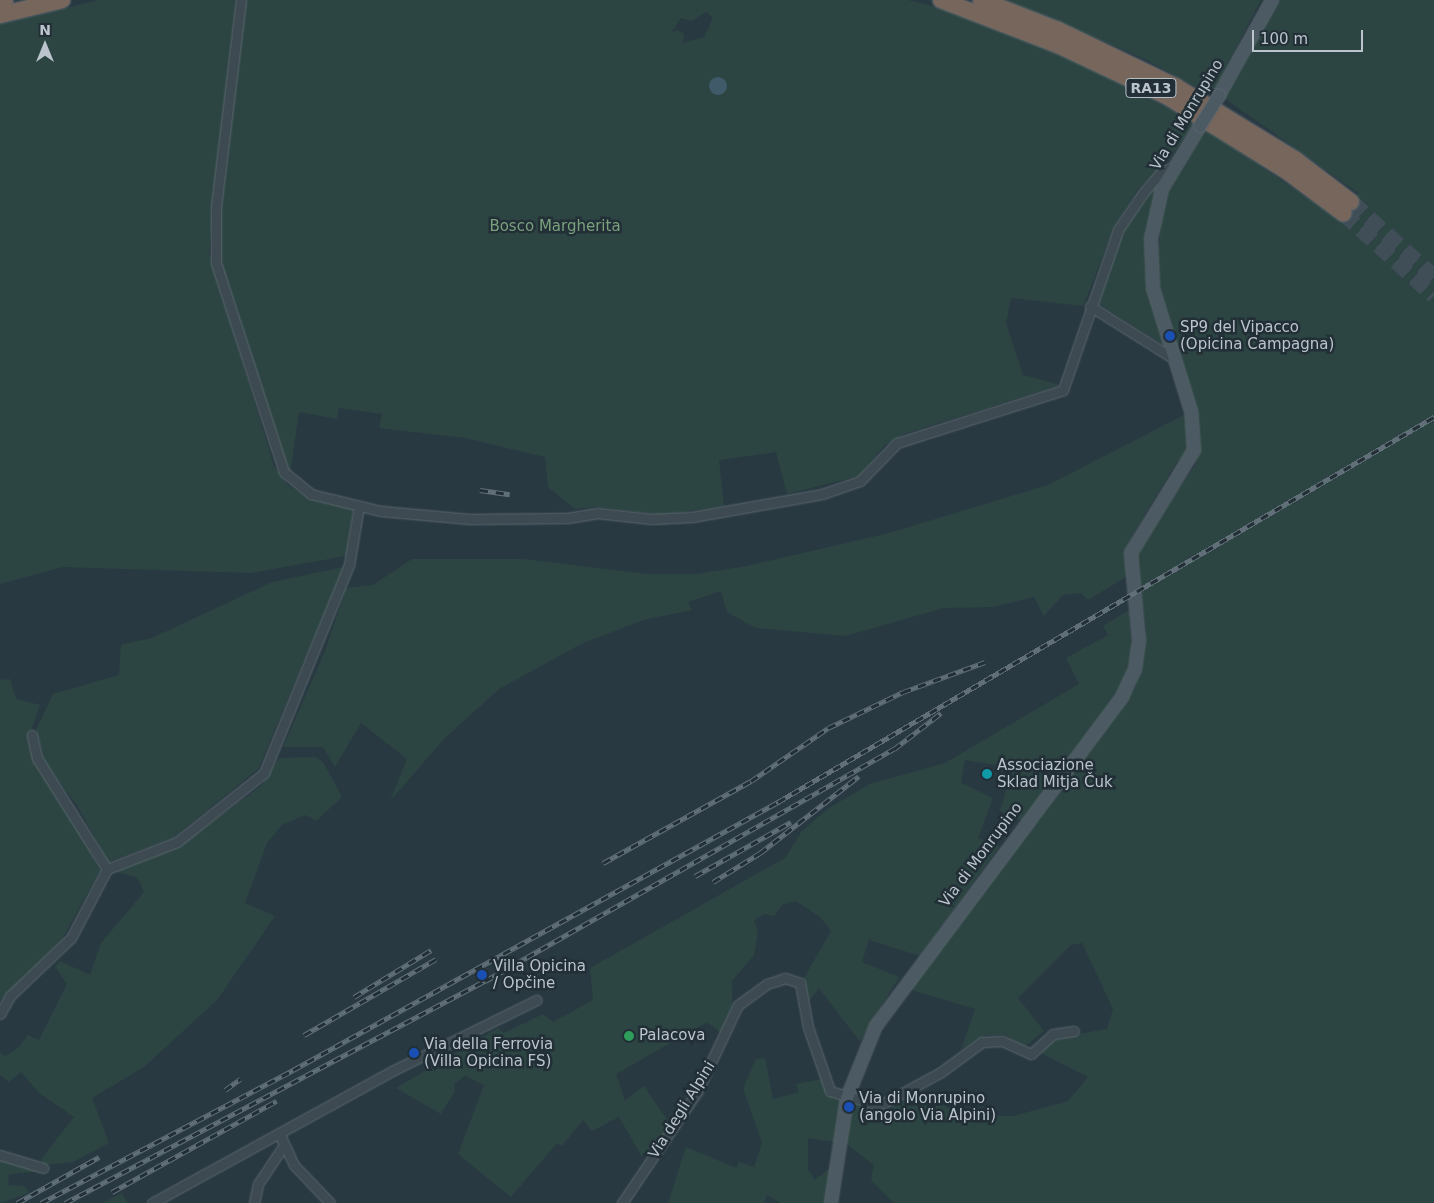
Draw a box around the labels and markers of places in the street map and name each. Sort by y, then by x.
place label: SP9 del Vipacco (Opicina Campagna) [1180,318,1334,353]
marker: SP9 del Vipacco (Opicina Campagna) [1164,330,1176,342]
place label: Associazione Sklad Mitja Čuk [997,756,1113,791]
marker: Associazione Sklad Mitja Čuk [981,768,993,780]
place label: Villa Opicina / Opčine [493,957,586,992]
marker: Villa Opicina / Opčine [475,968,489,982]
place label: Palacova [639,1027,705,1045]
marker: Palacova [623,1030,635,1042]
place label: Via della Ferrovia (Villa Opicina FS) [424,1035,553,1070]
marker: Via della Ferrovia (Villa Opicina FS) [408,1047,420,1059]
place label: Via di Monrupino (angolo Via Alpini) [859,1089,996,1124]
marker: Via di Monrupino (angolo Via Alpini) [843,1101,855,1113]

